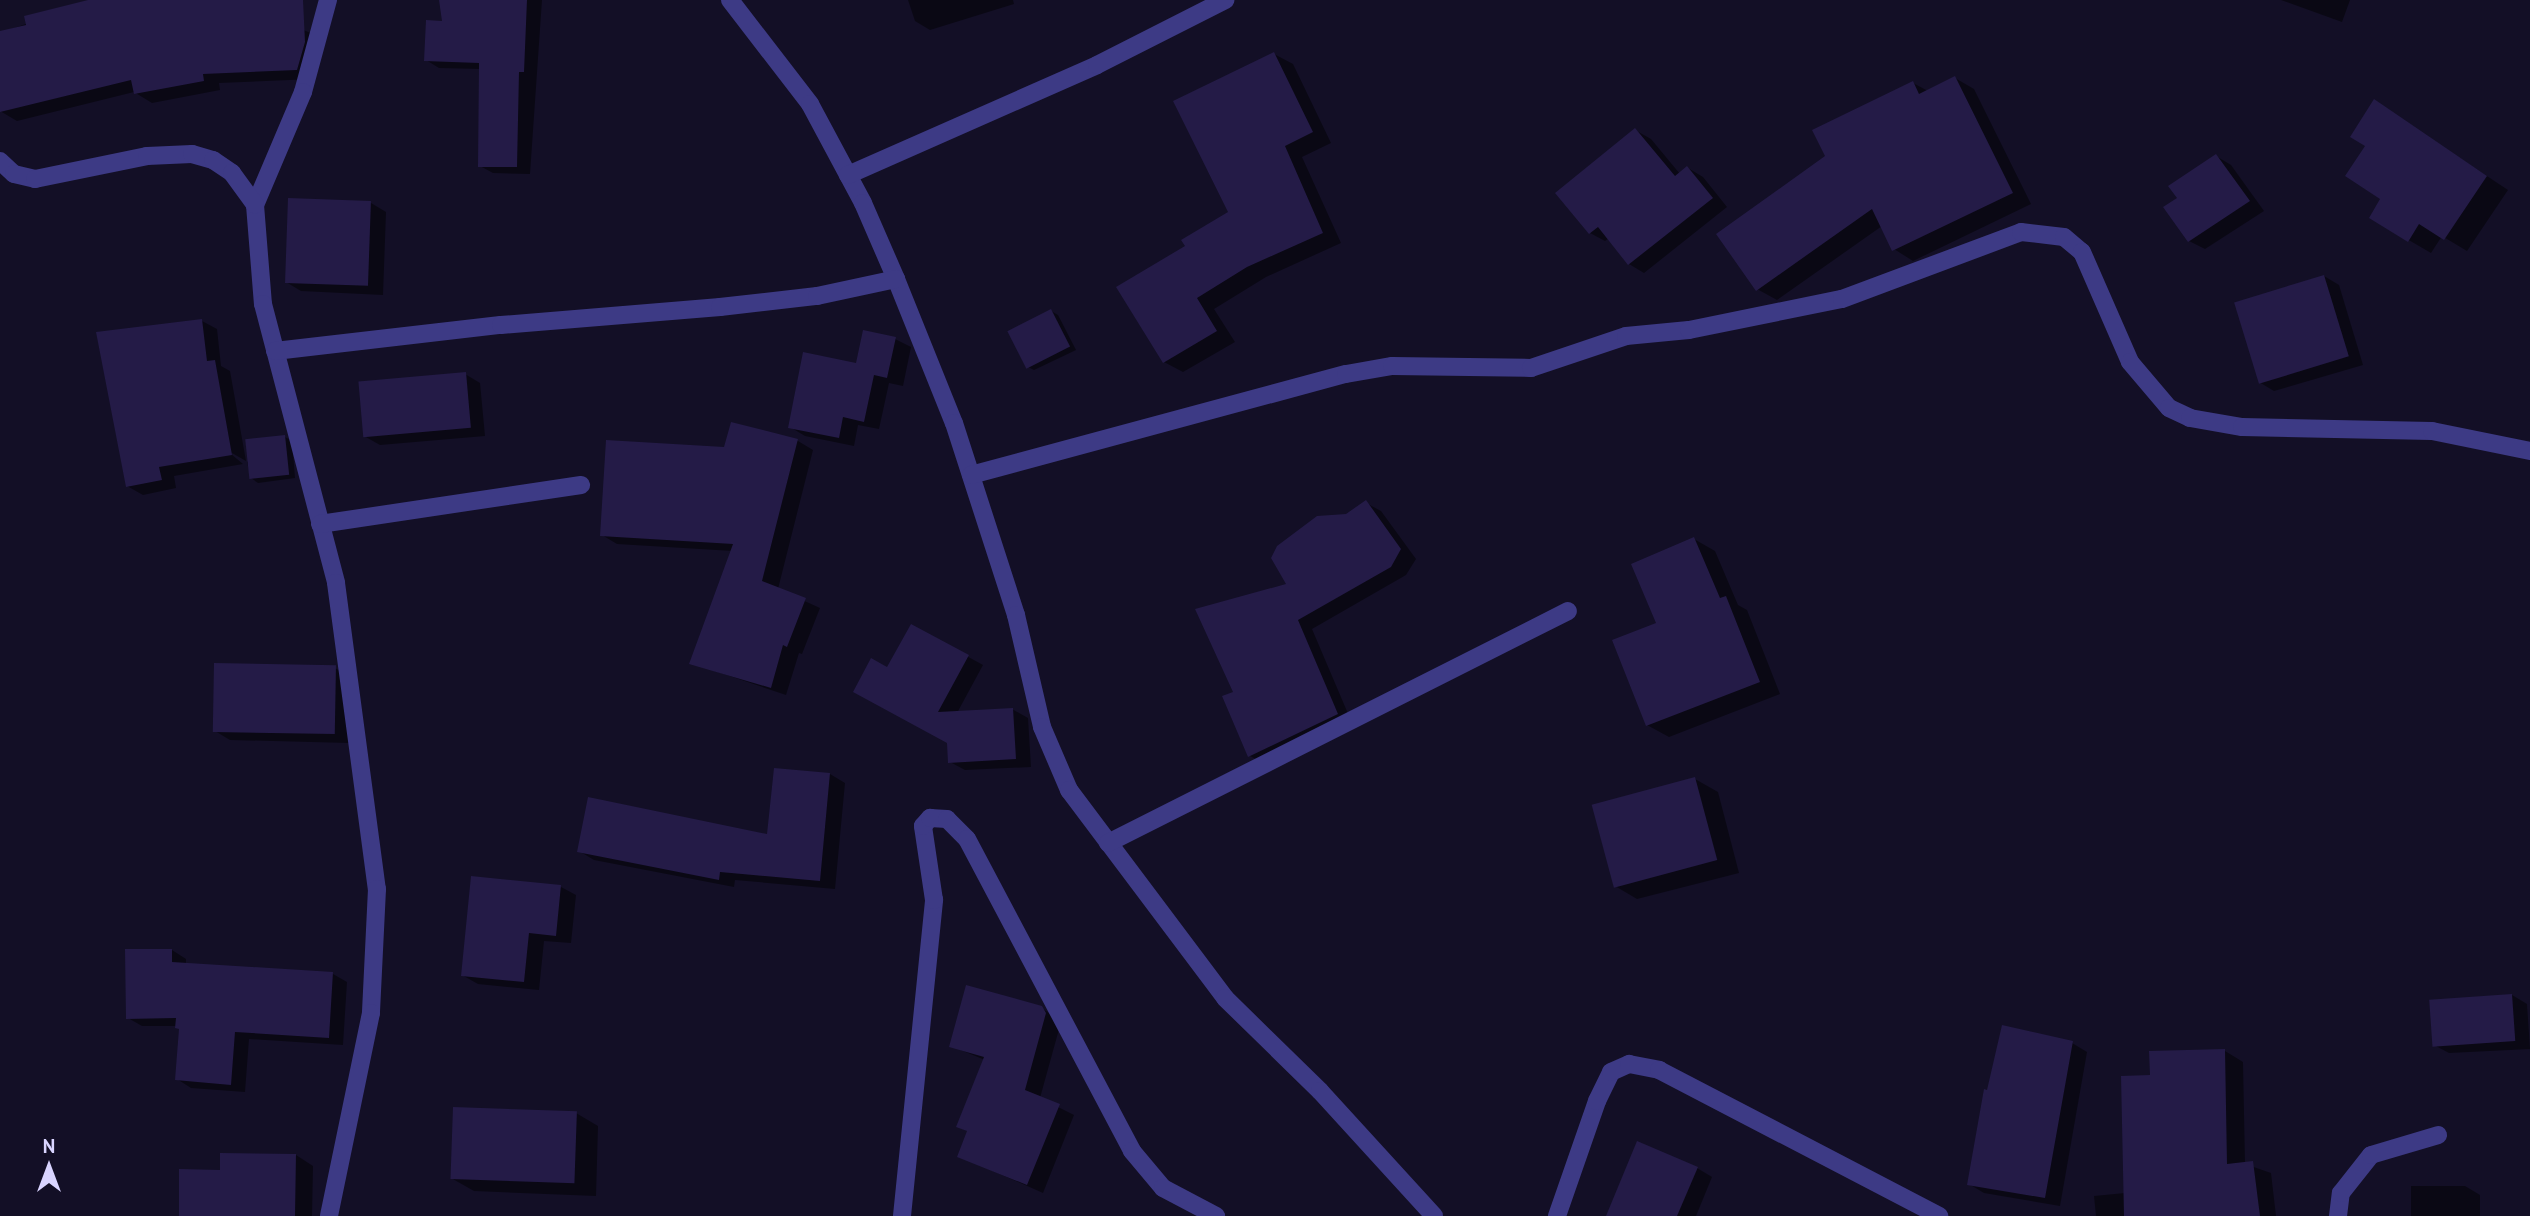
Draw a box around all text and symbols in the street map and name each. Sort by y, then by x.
north arrow [14,1132,84,1202]
text: N [43,1134,55,1158]

